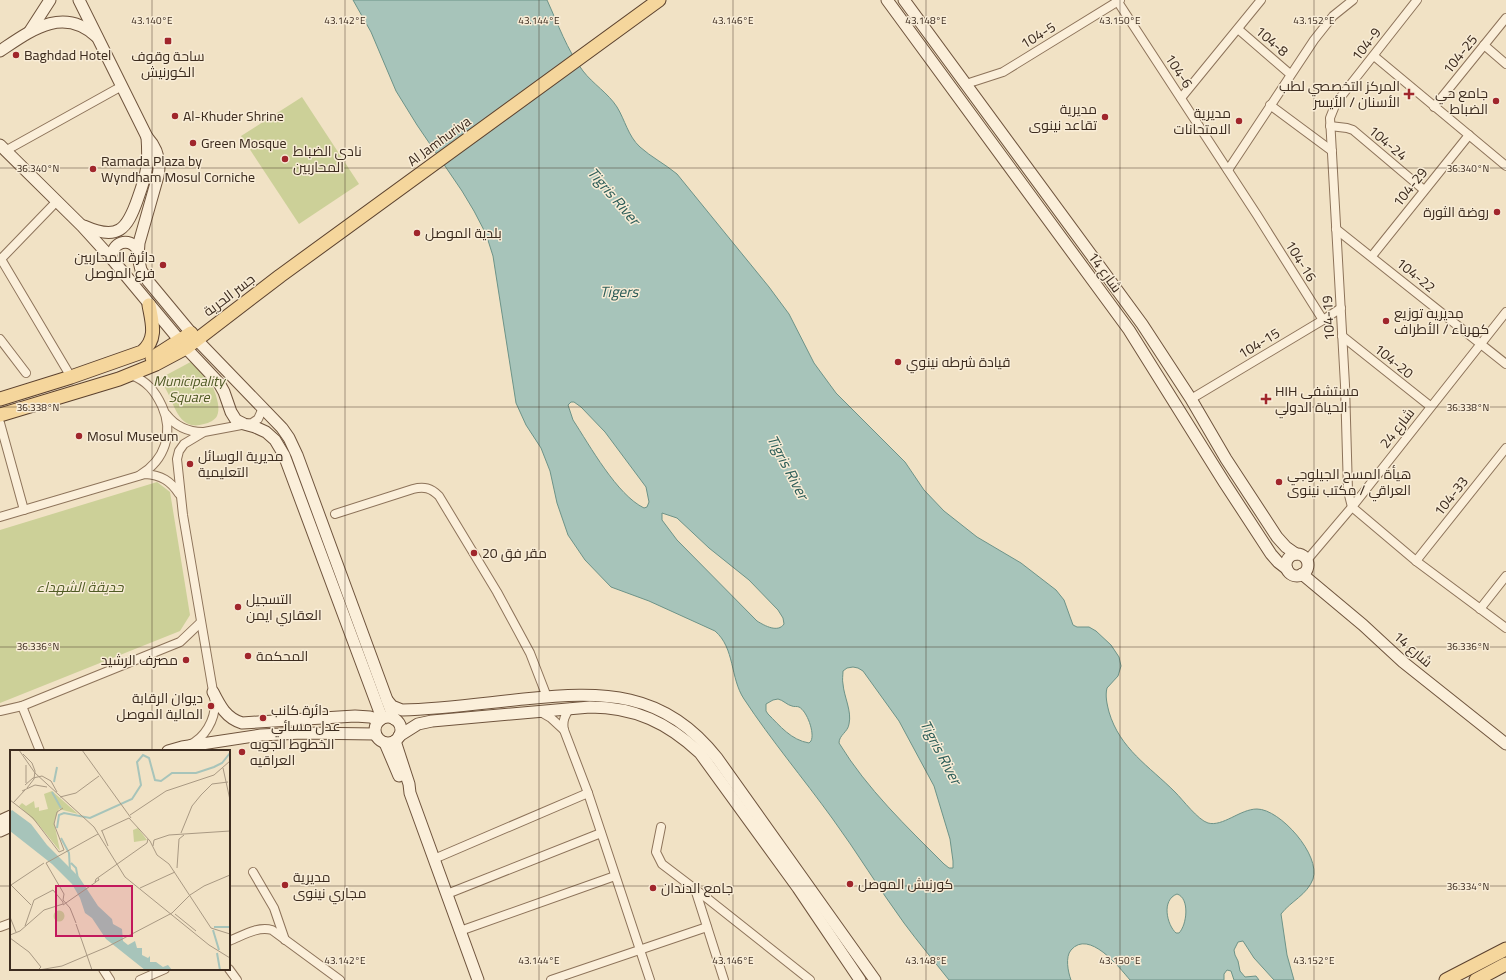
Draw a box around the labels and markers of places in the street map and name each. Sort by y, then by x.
marker: ساحة وقوف الكورنيش [163,36,173,46]
place label: Baghdad Hotel [24,42,111,68]
place label: ساحة وقوف الكورنيش [131,43,205,85]
marker: Baghdad Hotel [11,50,21,60]
place label: المركز التخصصي لطب الأسنان / الأيسر [1279,73,1400,115]
place label: جامع حي الضباط [1435,80,1488,122]
marker: المركز التخصصي لطب الأسنان / الأيسر [1403,88,1415,100]
place label: مديرية تقاعد نينوى [1029,96,1097,138]
marker: جامع حي الضباط [1491,96,1501,106]
place label: مديرية الامتحانات [1174,100,1231,142]
place label: Al-Khuder Shrine [183,103,284,129]
marker: Al-Khuder Shrine [170,111,180,121]
marker: مديرية تقاعد نينوى [1100,112,1110,122]
marker: مديرية الامتحانات [1234,116,1244,126]
place label: Green Mosque [201,130,287,156]
marker: Green Mosque [188,138,198,148]
place label: نادي الضباط المحاربين [293,138,362,180]
place label: Ramada Plaza by Wyndham Mosul Corniche [101,148,255,190]
marker: نادي الضباط المحاربين [280,154,290,164]
marker: Ramada Plaza by Wyndham Mosul Corniche [88,164,98,174]
place label: روضة الثورة [1423,199,1489,225]
marker: روضة الثورة [1492,207,1502,217]
place label: بلدية الموصل [425,220,502,246]
marker: بلدية الموصل [412,228,422,238]
place label: دائرة المحاربين فرع الموصل [74,244,155,286]
marker: دائرة المحاربين فرع الموصل [158,260,168,270]
place label: مديريه توزيع كهرباء / الأطراف [1394,300,1489,342]
marker: مديريه توزيع كهرباء / الأطراف [1381,316,1391,326]
place label: قيادة شرطه نينوي [906,349,1010,375]
marker: قيادة شرطه نينوي [893,357,903,367]
place label: HIH مستشفى الحياة الدولي [1275,378,1359,420]
marker: HIH مستشفى الحياة الدولي [1260,393,1272,405]
place label: Mosul Museum [87,423,178,449]
marker: Mosul Museum [74,431,84,441]
place label: مديرية الوسائل التعليمية [198,443,283,485]
marker: مديرية الوسائل التعليمية [185,459,195,469]
place label: هيأة المسح الجيلوجي العراقي / مكتب نينوى [1287,461,1411,503]
marker: هيأة المسح الجيلوجي العراقي / مكتب نينوى [1274,477,1284,487]
place label: مقر فق 20 [482,540,547,566]
marker: مقر فق 20 [469,548,479,558]
place label: التسجيل العقاري ايمن [246,586,322,628]
marker: التسجيل العقاري ايمن [233,602,243,612]
place label: المحكمة [256,643,308,669]
place label: مصرف الرشيد [101,647,178,673]
marker: المحكمة [243,651,253,661]
marker: مصرف الرشيد [181,655,191,665]
place label: ديوان الرقابة المالية الموصل [116,685,203,727]
place label: دائرة كانب عدل مسائي [271,697,340,739]
marker: ديوان الرقابة المالية الموصل [206,701,216,711]
marker: دائرة كانب عدل مسائي [258,713,268,723]
place label: الخطوط الجويه العراقيه [250,731,334,773]
marker: الخطوط الجويه العراقيه [237,747,247,757]
place label: مديرية مجاري نينوى [293,864,366,906]
place label: كورنيش الموصل [858,871,953,897]
place label: جامع الدندان [661,875,733,901]
marker: كورنيش الموصل [845,879,855,889]
marker: مديرية مجاري نينوى [280,880,290,890]
marker: جامع الدندان [648,883,658,893]

